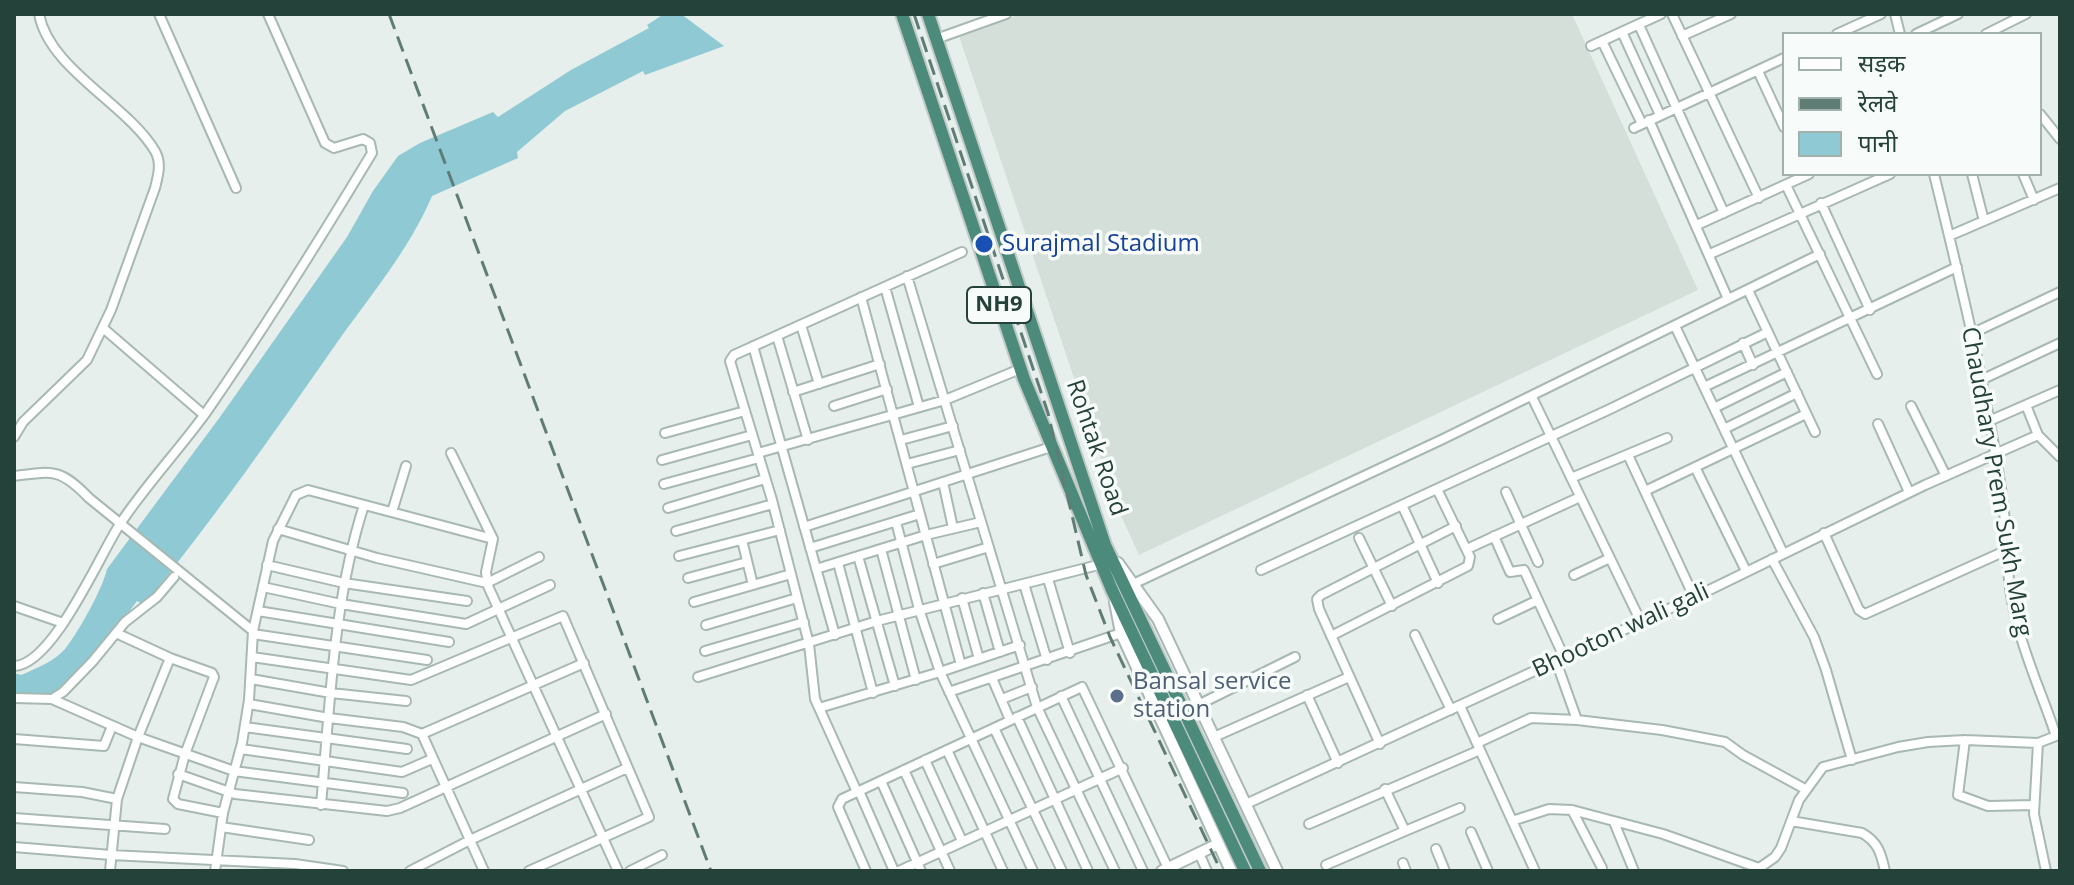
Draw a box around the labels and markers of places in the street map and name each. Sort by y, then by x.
place label: Surajmal Stadium [1002,230,1200,258]
marker: Surajmal Stadium [973,233,995,255]
place label: Bansal service station [1133,668,1291,724]
marker: Bansal service station [1108,687,1126,705]

